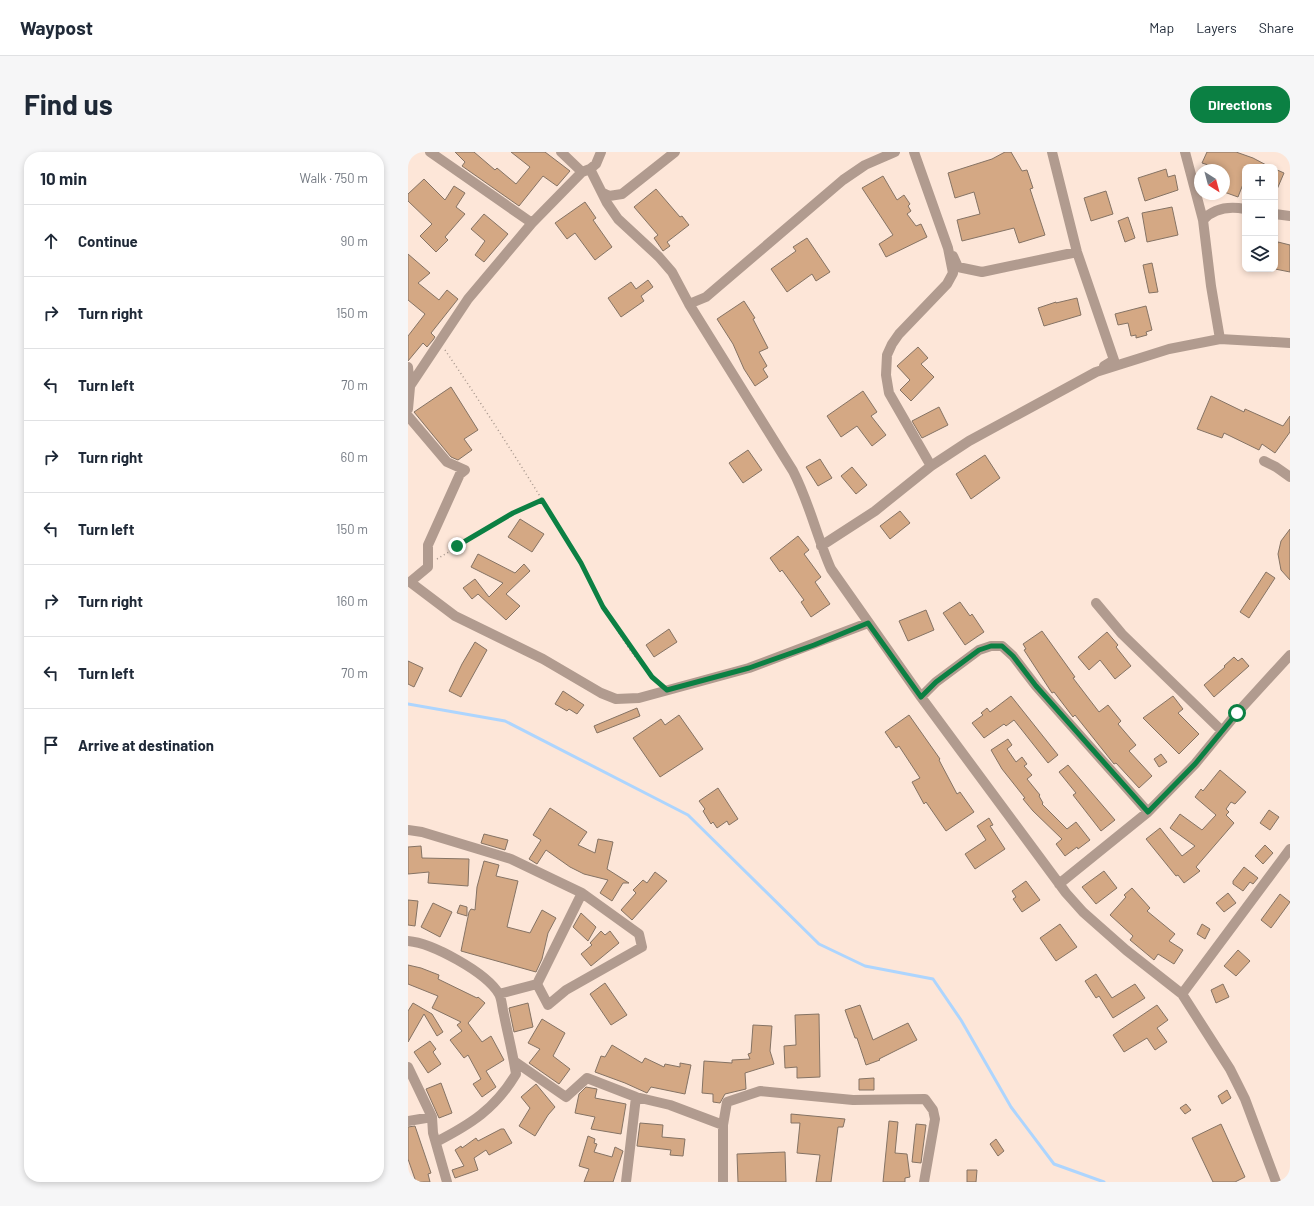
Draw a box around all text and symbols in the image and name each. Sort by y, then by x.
text: Waypost [20,16,93,39]
text: Map [1149,19,1174,36]
text: Layers [1196,19,1237,36]
text: Share [1259,19,1294,36]
button: Directions [1190,86,1290,123]
text: Find us [24,87,113,121]
north arrow [1194,164,1230,200]
map controls [1242,164,1278,272]
button: + [1242,164,1278,200]
text: 10 min [40,168,87,188]
text: Walk · 750 m [300,170,368,186]
button: − [1242,200,1278,236]
icon: ahead [40,230,62,252]
text: Continue [78,232,138,250]
text: 90 m [341,233,368,249]
button: layers [1242,236,1278,272]
icon: right [40,302,62,324]
text: Turn right [78,304,143,322]
text: 150 m [336,305,368,321]
icon: left [40,374,62,396]
text: Turn left [78,376,134,394]
text: 70 m [341,377,368,393]
icon: right [40,446,62,468]
text: Turn right [78,448,143,466]
text: 60 m [341,449,368,465]
icon: left [40,518,62,540]
text: Turn left [78,520,134,538]
text: 150 m [336,521,368,537]
route end [448,537,466,555]
icon: right [40,590,62,612]
text: Turn right [78,592,143,610]
text: 160 m [336,593,368,609]
icon: left [40,662,62,684]
text: Turn left [78,664,134,682]
text: 70 m [341,665,368,681]
route start [1228,704,1246,722]
icon: arrive [40,734,62,756]
text: Arrive at destination [78,736,214,754]

